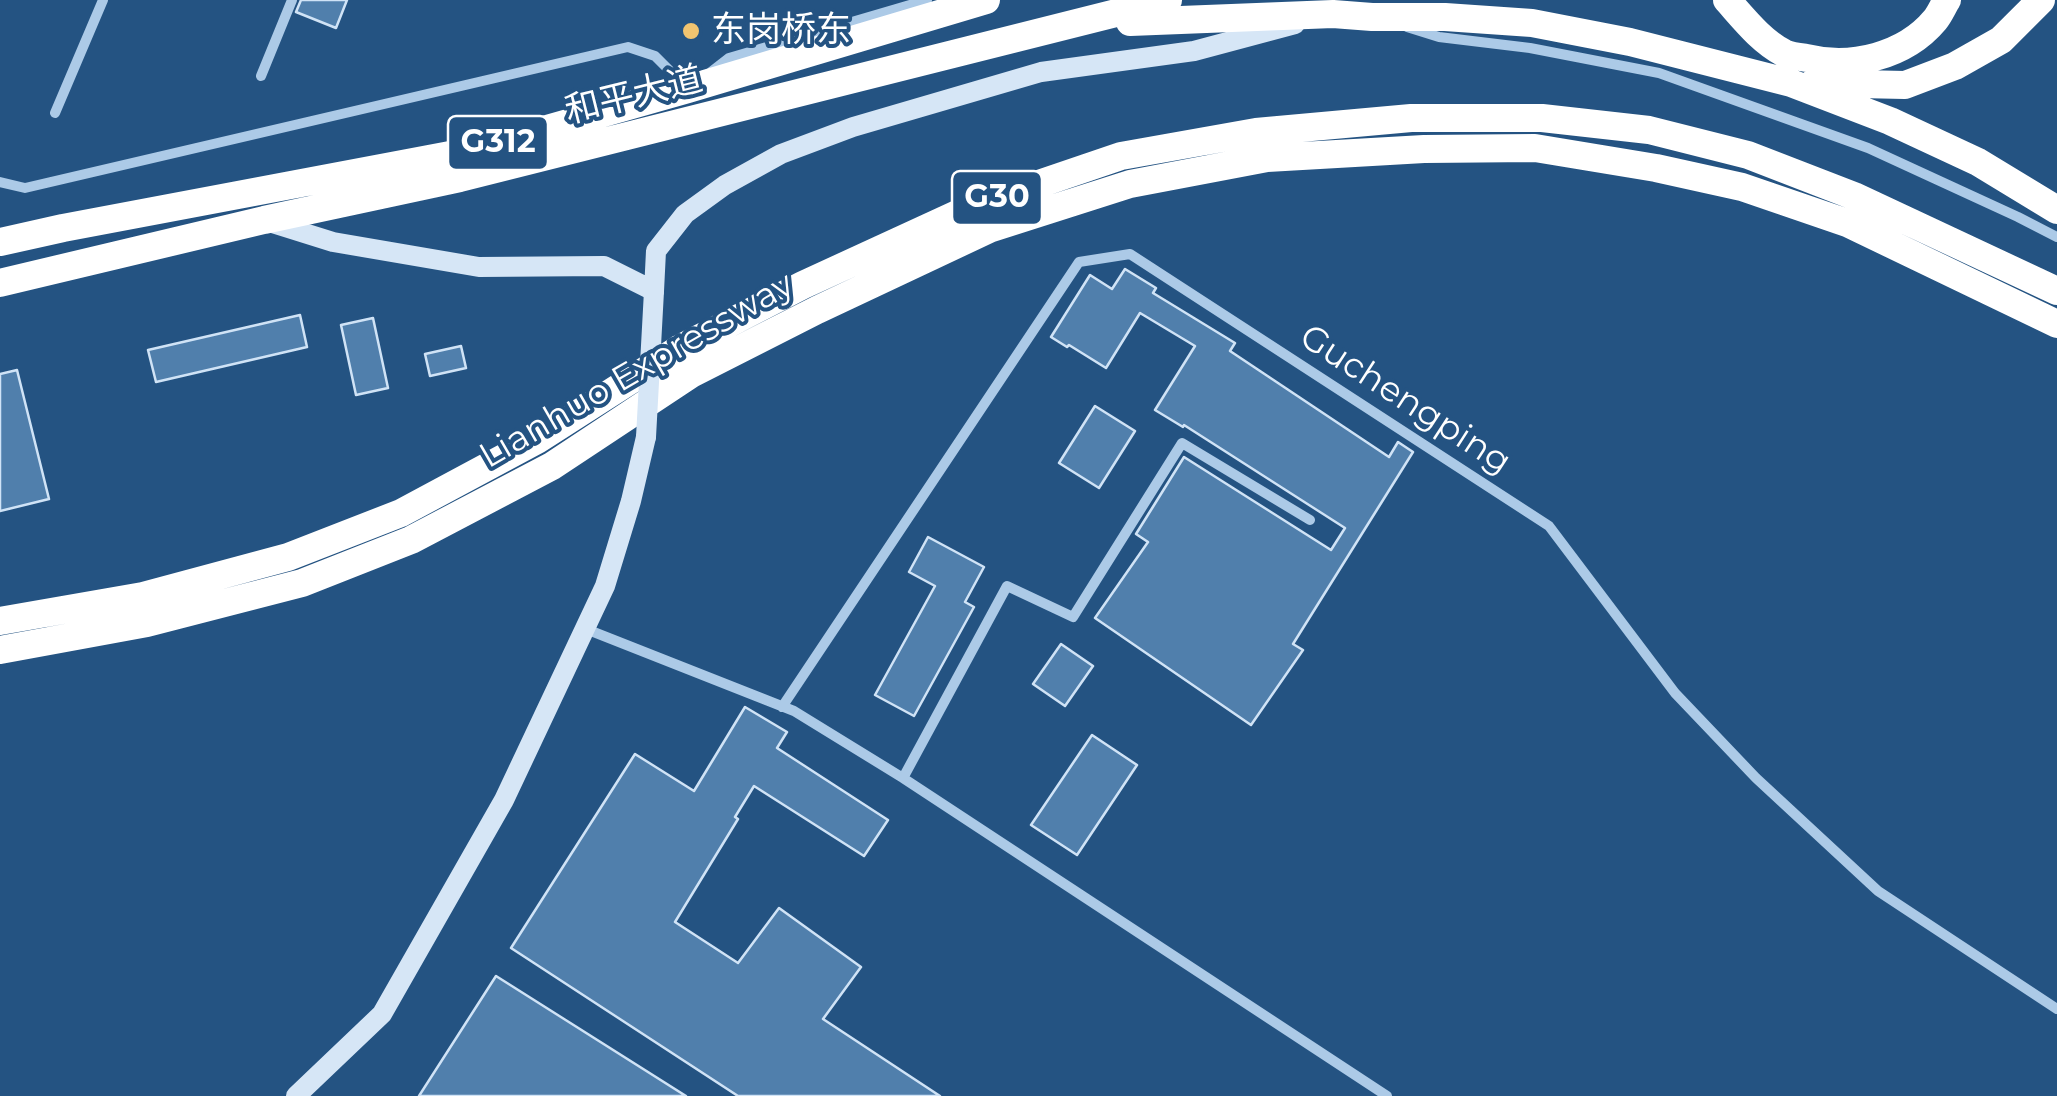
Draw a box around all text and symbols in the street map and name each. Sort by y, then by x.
place label: 东岗桥东 [711,10,851,52]
marker: 东岗桥东 [680,20,702,42]
street label: 和平大道 [561,59,707,133]
road number: G312 [448,116,548,170]
road number: G30 [952,171,1042,225]
street label: Lianhuo Expressway [473,264,801,478]
street label: Guchengping [1292,316,1518,484]

